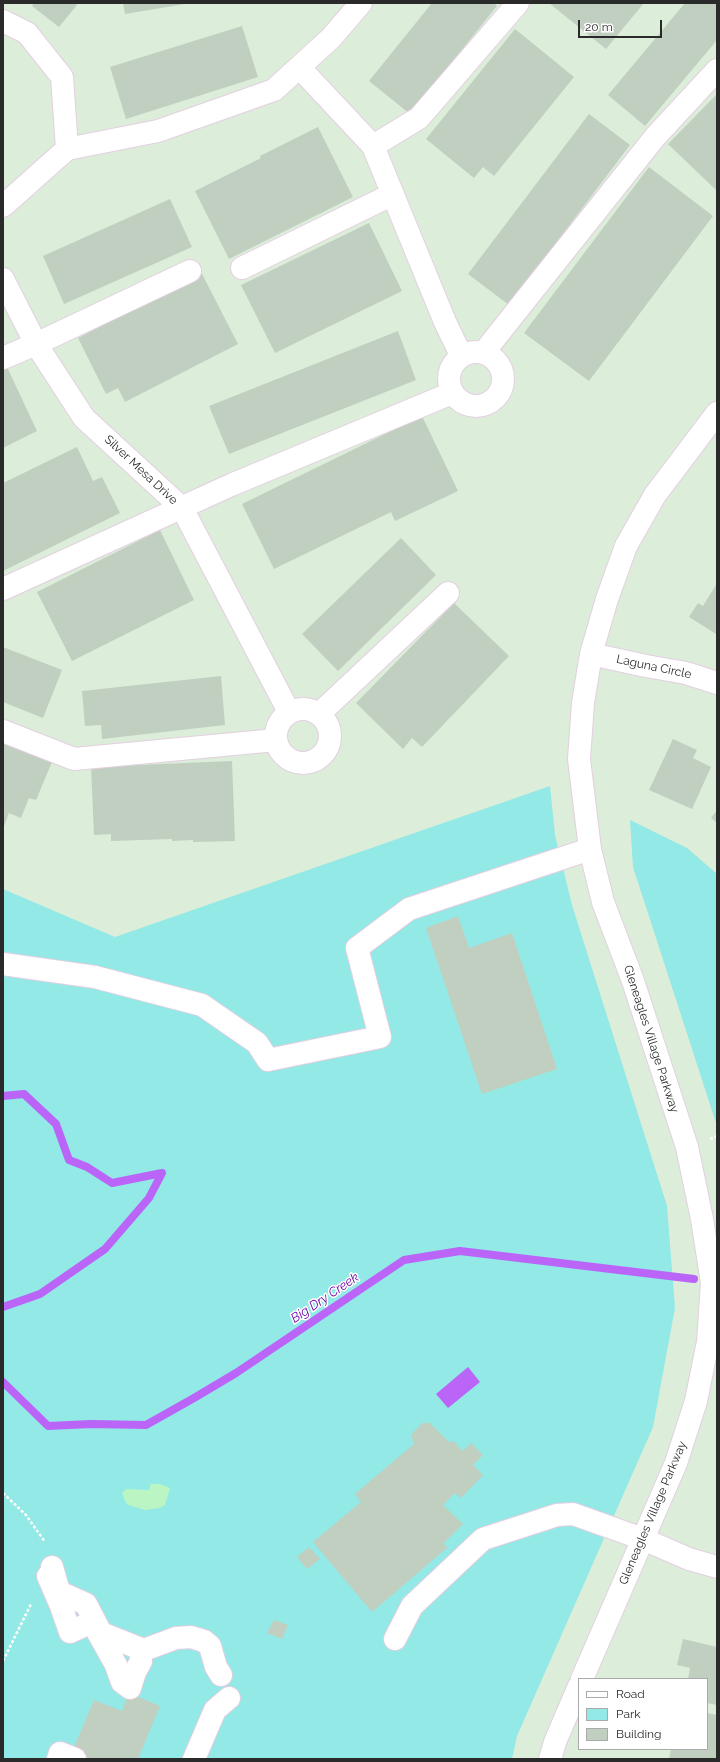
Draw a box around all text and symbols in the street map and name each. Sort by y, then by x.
scale bar [580,12,664,38]
text: 20 m [585,20,613,34]
street label: Silver Mesa Drive [101,432,181,508]
street label: Laguna Circle [615,652,693,682]
street label: Gleneagles Village Parkway [620,963,682,1115]
water label: Big Dry Creek [288,1270,362,1326]
street label: Gleneagles Village Parkway [616,1439,690,1587]
legend [578,1678,708,1750]
text: Road [616,1687,645,1701]
text: Park [616,1707,641,1721]
text: Building [616,1727,662,1741]

